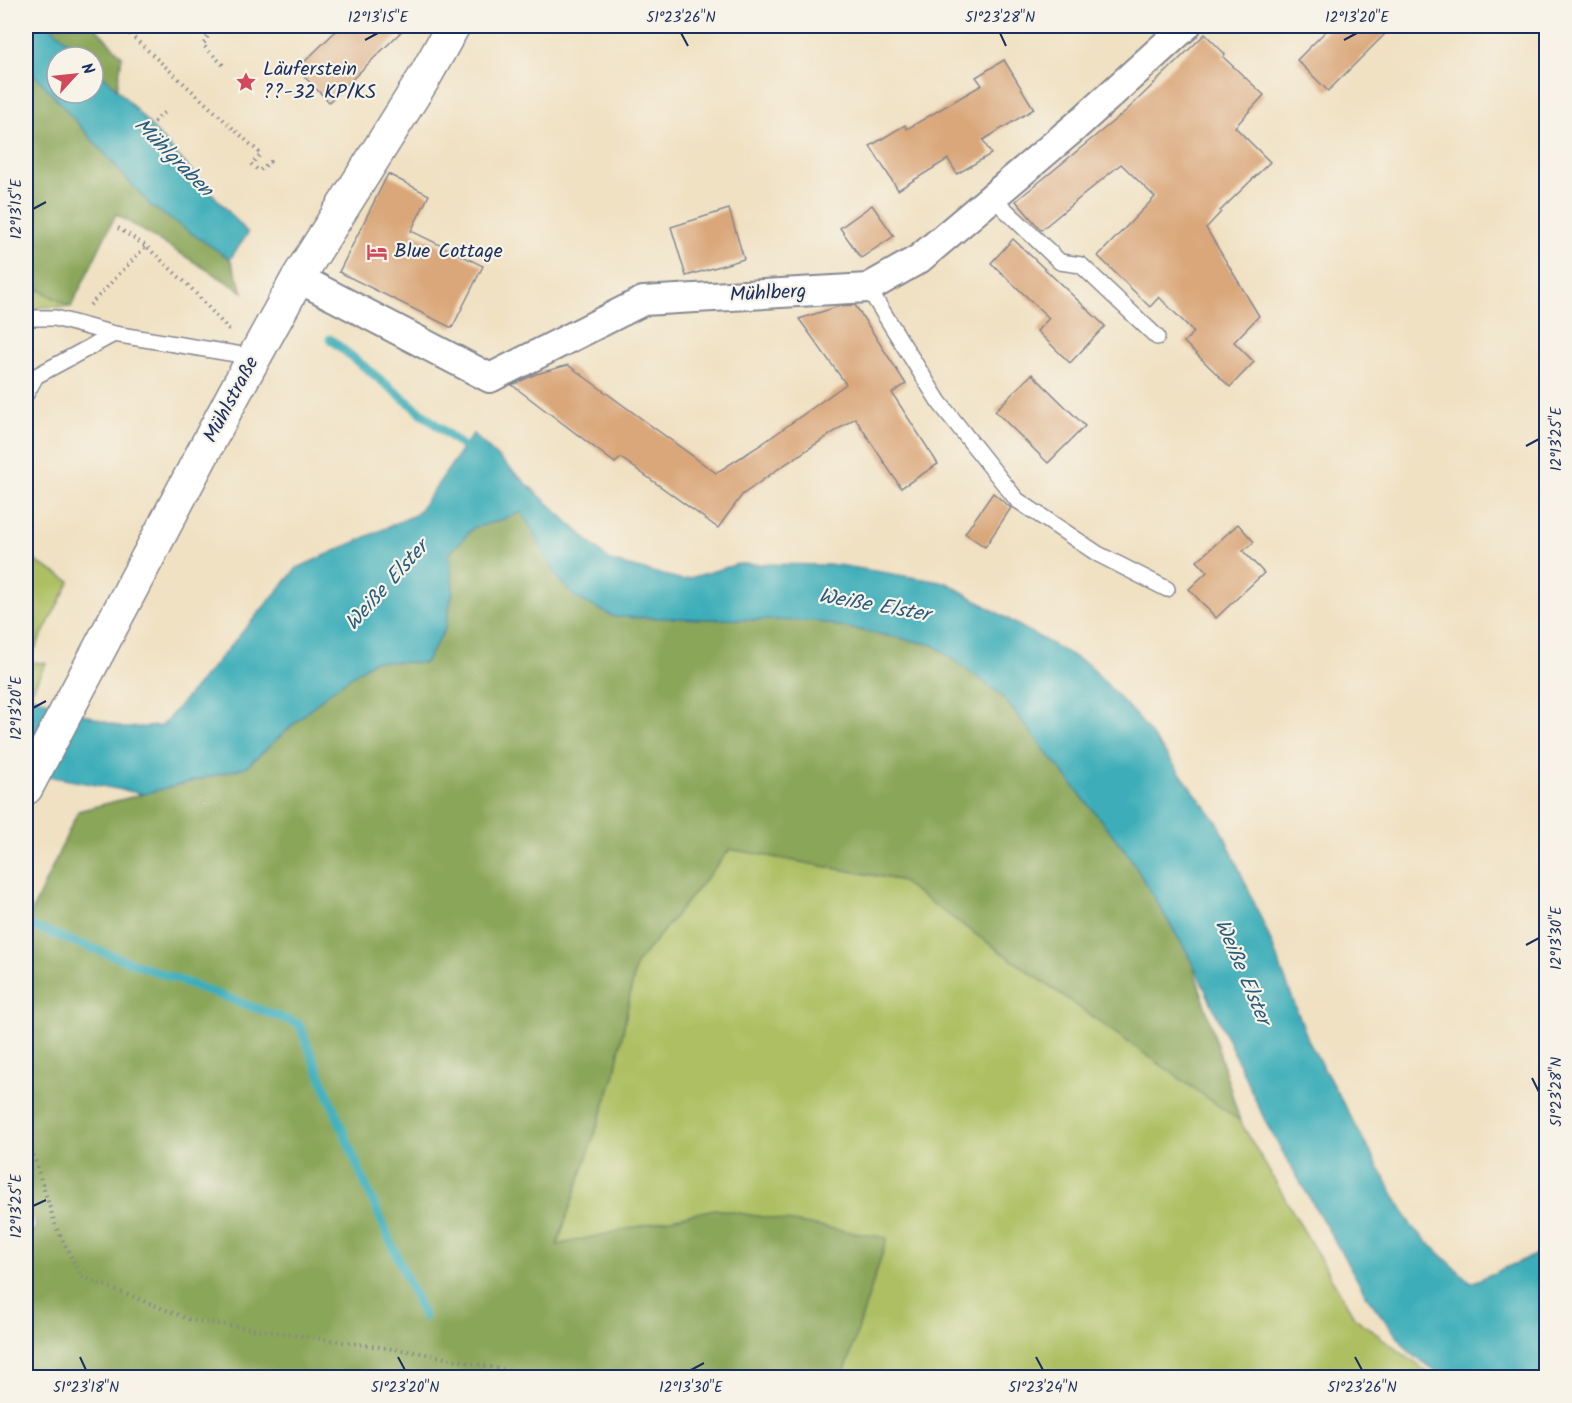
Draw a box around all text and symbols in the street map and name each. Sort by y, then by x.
text: 12°13'15"E [348,6,409,30]
text: 51°23'26"N [646,6,716,30]
text: 51°23'28"N [965,6,1035,30]
text: 12°13'20"E [1325,6,1390,30]
north arrow [45,45,105,105]
place label: Läuferstein ??-32 KP/KS [263,54,377,109]
text: N [74,59,100,79]
place icon: Läuferstein ??-32 KP/KS [234,70,258,94]
water label: Mühlgraben [125,110,222,207]
text: 12°13'15"E [5,178,29,239]
place label: Blue Cottage [394,236,503,268]
hotel icon: Blue Cottage [365,240,389,264]
street label: Mühlberg [729,276,807,312]
street label: Mühlstraße [196,351,268,449]
text: 12°13'25"E [1545,406,1569,471]
water label: Weiße Elster [337,530,439,639]
water label: Weiße Elster [816,580,936,633]
text: 12°13'20"E [5,675,29,740]
text: 12°13'30"E [1545,905,1569,970]
water label: Weiße Elster [1205,914,1281,1034]
text: 51°23'28"N [1545,1057,1569,1127]
text: 12°13'25"E [5,1173,29,1238]
text: 51°23'18"N [53,1376,119,1400]
text: 51°23'20"N [371,1376,439,1400]
text: 12°13'30"E [659,1376,724,1400]
text: 51°23'24"N [1008,1376,1078,1400]
text: 51°23'26"N [1327,1376,1397,1400]

